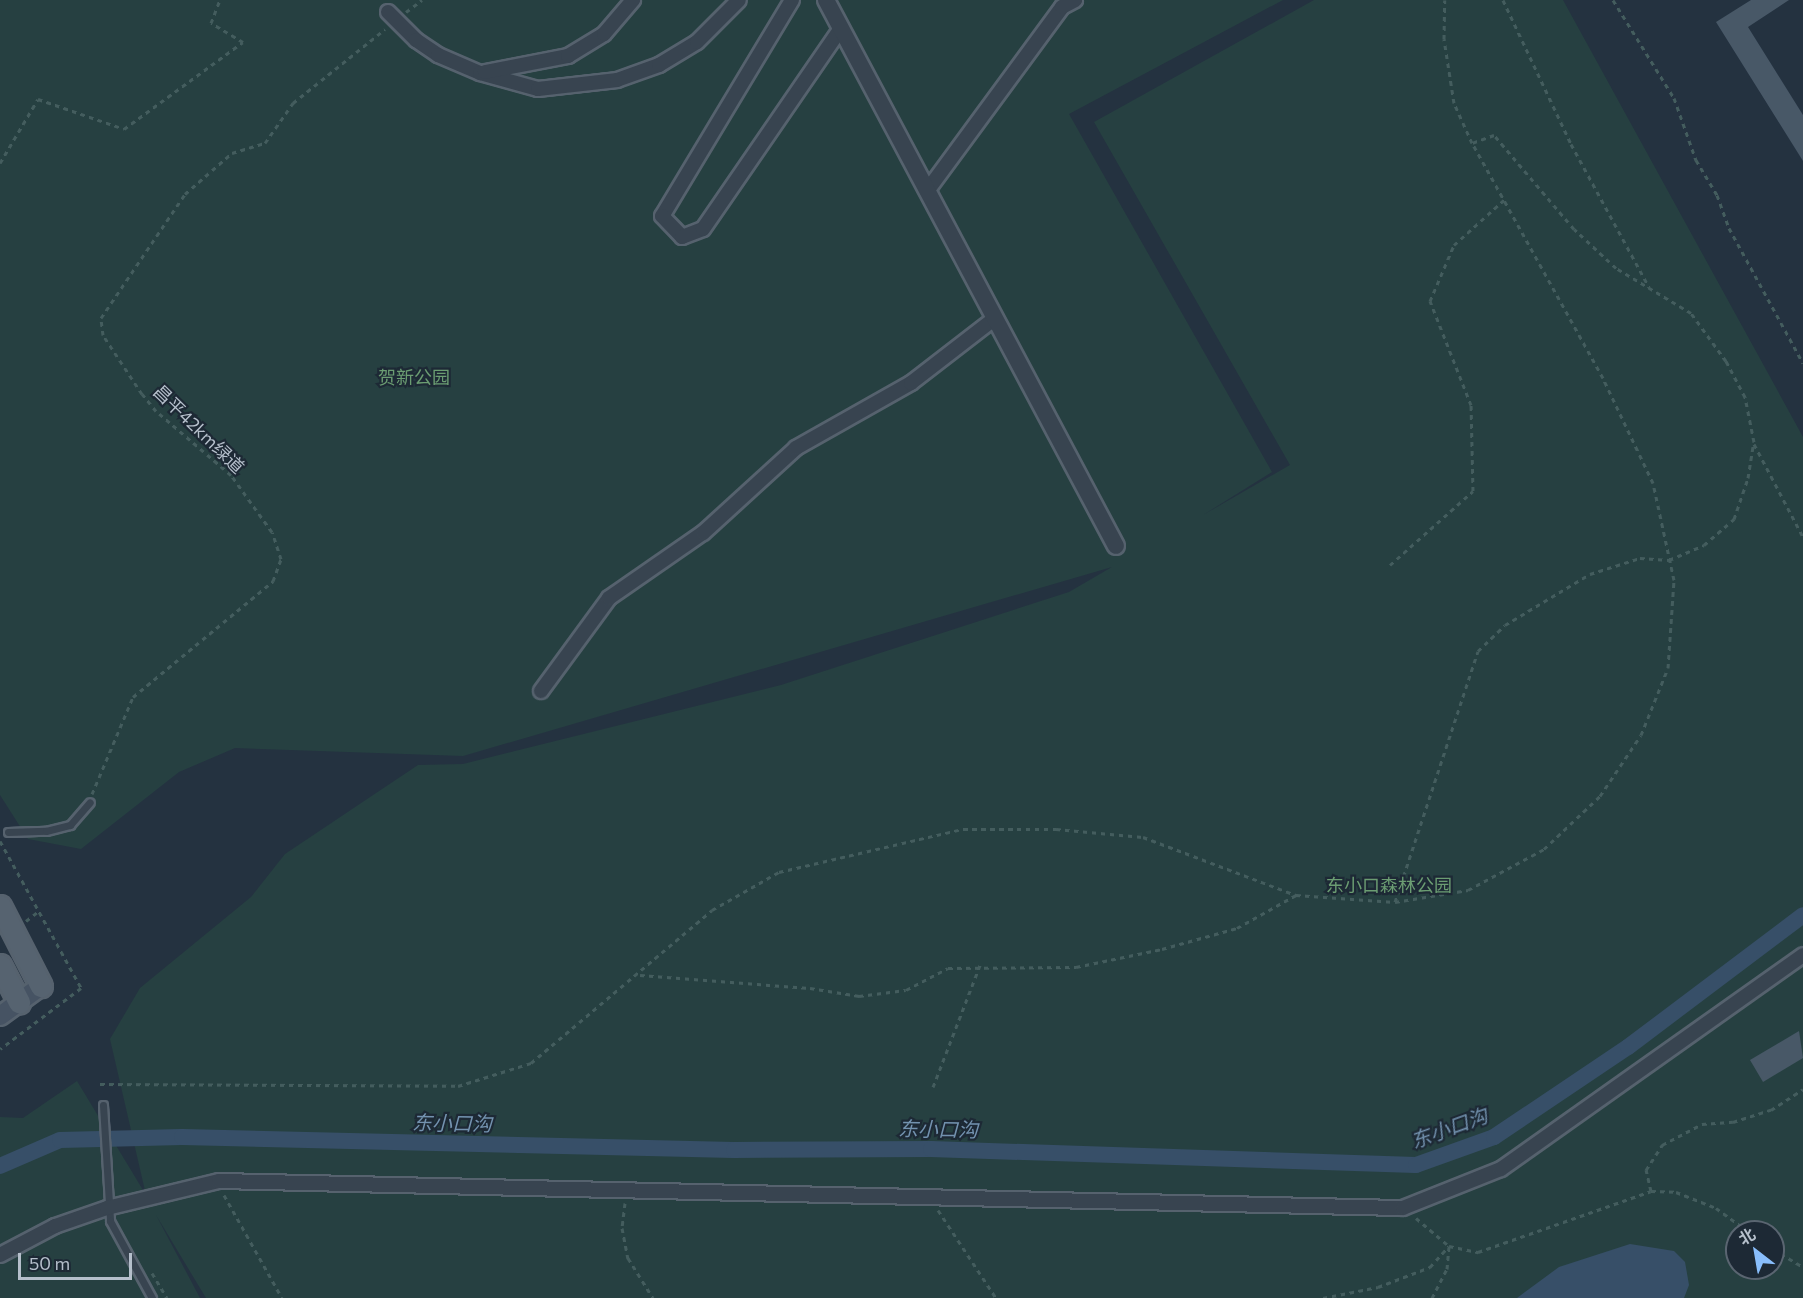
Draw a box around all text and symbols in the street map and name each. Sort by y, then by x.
park label: 贺新公园 [378,366,450,388]
street label: 昌平42km绿道 [149,380,249,478]
park label: 东小口森林公园 [1326,874,1452,896]
water label: 东小口沟 [1407,1103,1491,1153]
water label: 东小口沟 [412,1110,492,1136]
water label: 东小口沟 [898,1116,978,1142]
north arrow [1725,1220,1785,1280]
text: 北 [1735,1224,1758,1248]
scale bar [21,1241,135,1279]
text: 50 m [29,1252,70,1274]

